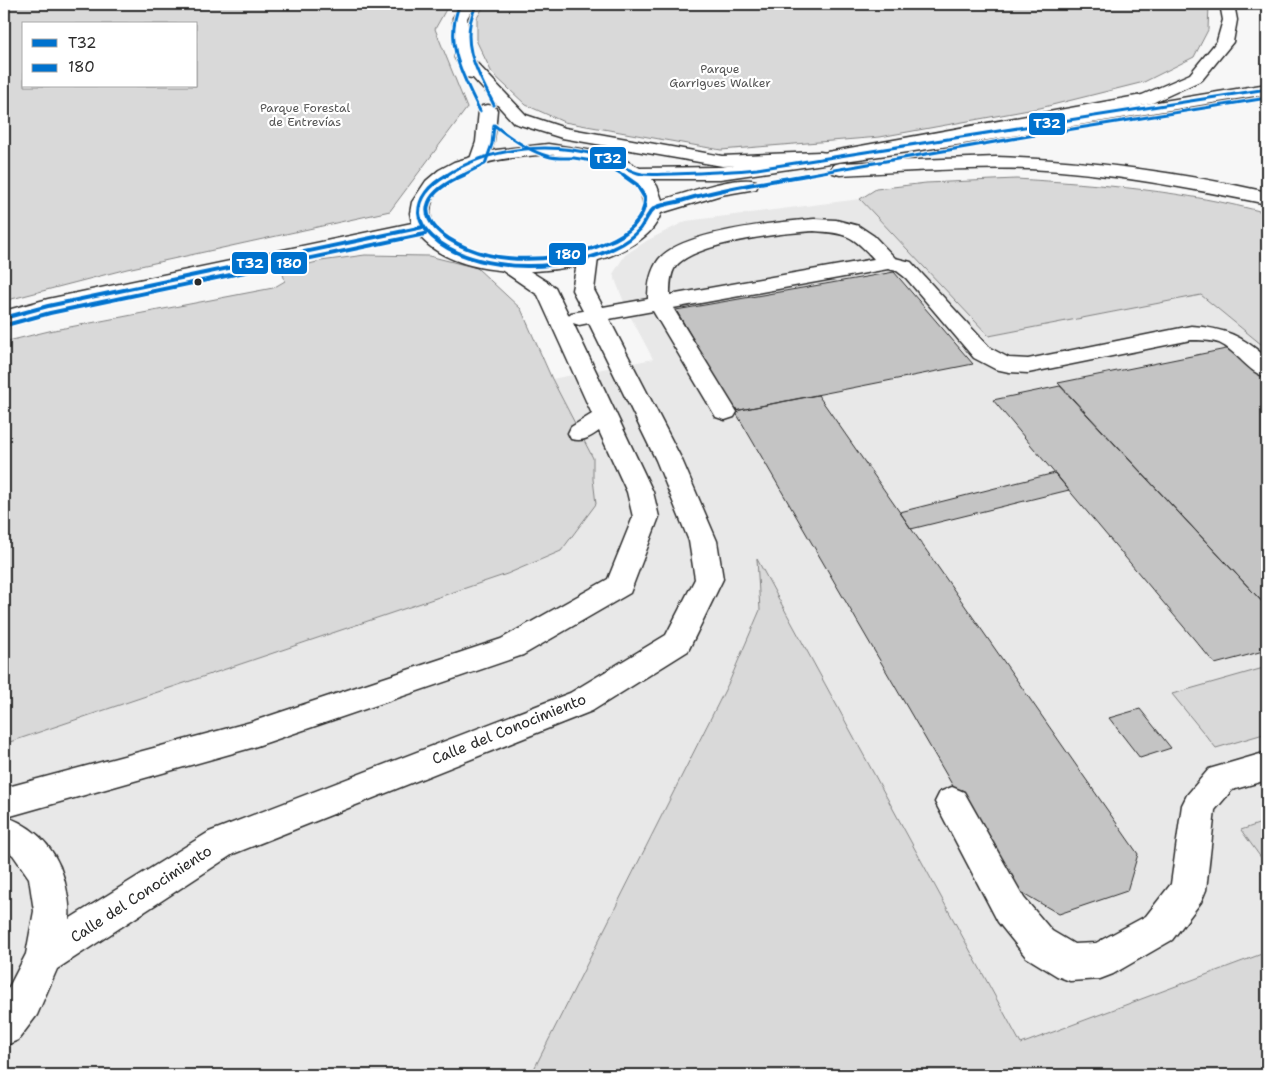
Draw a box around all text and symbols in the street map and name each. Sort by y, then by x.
legend [22,22,198,88]
text: T32 [68,33,96,53]
text: 180 [68,57,95,77]
park label: Parque Garrigues Walker [669,61,771,91]
park label: Parque Forestal de Entrevías [260,100,350,130]
line badge: T32 [1028,112,1066,136]
text: T32 [1033,114,1061,132]
line badge: T32 [589,146,627,170]
text: T32 [594,149,622,167]
line badge: 180 [548,242,587,266]
text: 180 [555,245,581,263]
line badge: T32 [231,251,269,275]
line badge: 180 [270,251,308,275]
text: T32 [236,254,264,272]
text: 180 [276,254,302,272]
unlabelled marker [193,277,203,287]
street label: Calle del Conocimiento [429,689,589,769]
street label: Calle del Conocimiento [66,841,216,947]

